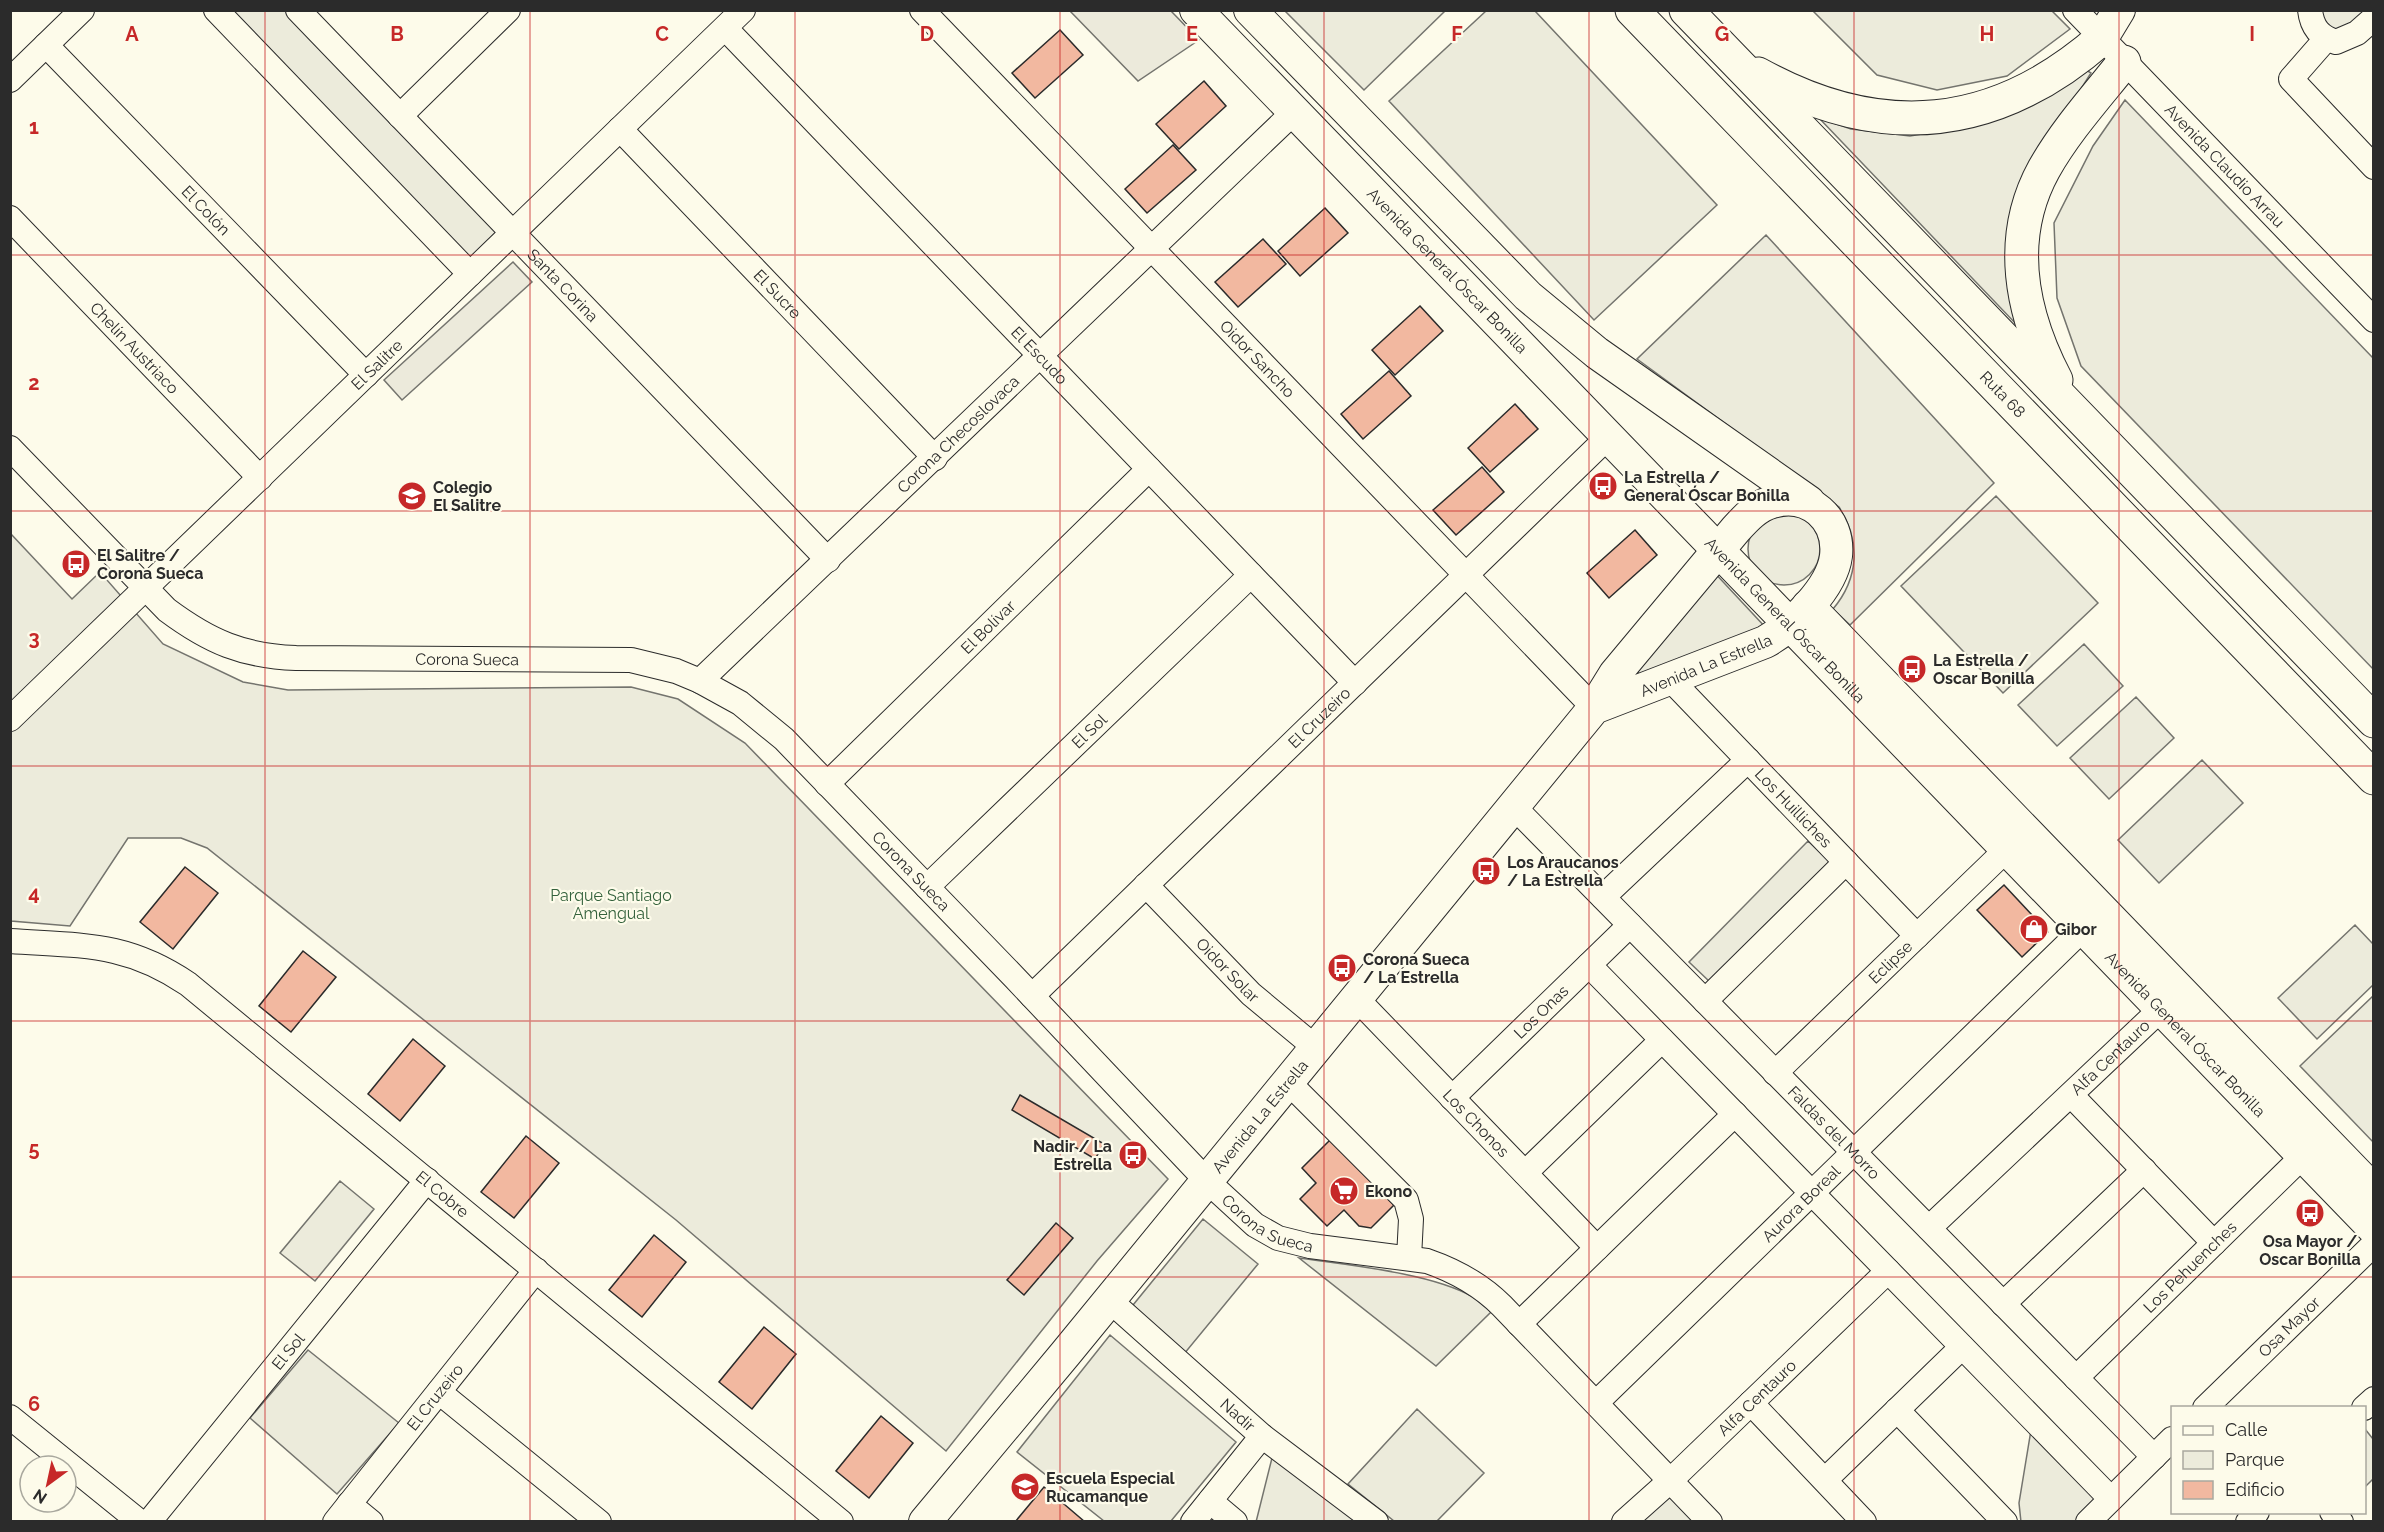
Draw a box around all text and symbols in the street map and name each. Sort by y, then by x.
text: A [125,22,139,46]
text: B [390,22,404,46]
text: C [655,22,669,46]
text: D [920,22,934,46]
text: E [1186,22,1198,46]
text: F [1451,22,1463,46]
text: G [1715,22,1729,46]
text: H [1980,22,1994,46]
text: I [2249,22,2255,46]
street label: Avenida Claudio Arrau [2161,100,2288,231]
text: 1 [29,115,39,139]
street label: El Colón [178,182,234,239]
street label: Avenida General Óscar Bonilla [1363,184,1531,357]
street label: Santa Corina [523,245,602,326]
street label: El Sucre [750,266,805,322]
street label: Chelín Austriaco [86,298,183,398]
street label: Oidor Sancho [1216,316,1299,402]
street label: El Escudo [1007,323,1071,388]
street label: El Salitre [347,336,407,394]
street label: Ruta 68 [1976,367,2029,422]
text: 2 [28,371,40,395]
street label: Corona Checoslovaca [893,372,1023,497]
place label: La Estrella / General Óscar Bonilla [1624,468,1790,505]
bus stop icon: La Estrella / General Óscar Bonilla [1587,470,1619,502]
place label: Colegio El Salitre [433,478,501,515]
school or university icon: Colegio El Salitre [396,480,428,512]
street label: Avenida General Óscar Bonilla [1701,534,1869,707]
place label: El Salitre / Corona Sueca [97,546,204,583]
bus stop icon: El Salitre / Corona Sueca [60,548,92,580]
street label: El Bolívar [957,596,1020,658]
text: 3 [28,626,40,650]
street label: Avenida La Estrella [1637,630,1775,701]
street label: Corona Sueca [415,650,519,669]
place label: La Estrella / Oscar Bonilla [1933,651,2035,688]
bus stop icon: La Estrella / Oscar Bonilla [1896,653,1928,685]
street label: El Cruzeiro [1284,683,1354,752]
street label: El Sol [1068,710,1111,752]
street label: Los Huilliches [1751,764,1836,852]
street label: Corona Sueca [868,827,954,915]
place label: Los Araucanos / La Estrella [1507,853,1619,890]
bus stop icon: Los Araucanos / La Estrella [1470,855,1502,887]
text: 4 [28,881,40,905]
park label: Parque Santiago Amengual [550,886,672,923]
shop icon: Gibor [2018,913,2050,945]
place label: Gibor [2055,920,2097,939]
street label: Oidor Solar [1192,934,1263,1007]
street label: Eclipse [1865,937,1916,988]
street label: Avenida General Óscar Bonilla [2101,948,2269,1121]
place label: Corona Sueca / La Estrella [1363,950,1470,987]
bus stop icon: Corona Sueca / La Estrella [1326,952,1358,984]
street label: Los Onas [1510,981,1573,1043]
street label: Alfa Centauro [2067,1016,2154,1099]
street label: Avenida La Estrella [1208,1056,1312,1177]
street label: Faldas del Morro [1784,1082,1884,1183]
street label: Los Chonos [1439,1085,1513,1161]
text: 5 [28,1137,40,1161]
place label: Nadir / La Estrella [1033,1137,1112,1174]
bus stop icon: Nadir / La Estrella [1117,1139,1149,1171]
street label: Aurora Boreal [1758,1161,1845,1246]
street label: El Cobre [412,1167,473,1221]
supermarket icon: Ekono [1328,1175,1360,1207]
place label: Ekono [1365,1182,1412,1201]
street label: Corona Sueca [1218,1190,1315,1256]
bus stop icon: Osa Mayor / Oscar Bonilla [2294,1197,2326,1229]
street label: Los Pehuenches [2140,1217,2241,1317]
place label: Osa Mayor / Oscar Bonilla [2259,1232,2361,1269]
street label: Osa Mayor [2255,1292,2324,1361]
street label: El Sol [268,1329,309,1374]
street label: Alfa Centauro [1714,1356,1800,1440]
street label: El Cruzeiro [403,1360,467,1434]
text: 6 [28,1392,40,1416]
street label: Nadir [1216,1395,1259,1436]
legend [2171,1406,2366,1514]
text: Calle [2225,1419,2268,1440]
text: Parque [2225,1449,2285,1470]
north arrow [18,1454,78,1514]
place label: Escuela Especial Rucamanque [1046,1469,1176,1506]
school or university icon: Escuela Especial Rucamanque [1009,1471,1041,1503]
text: Edificio [2225,1479,2285,1500]
text: N [30,1485,50,1507]

